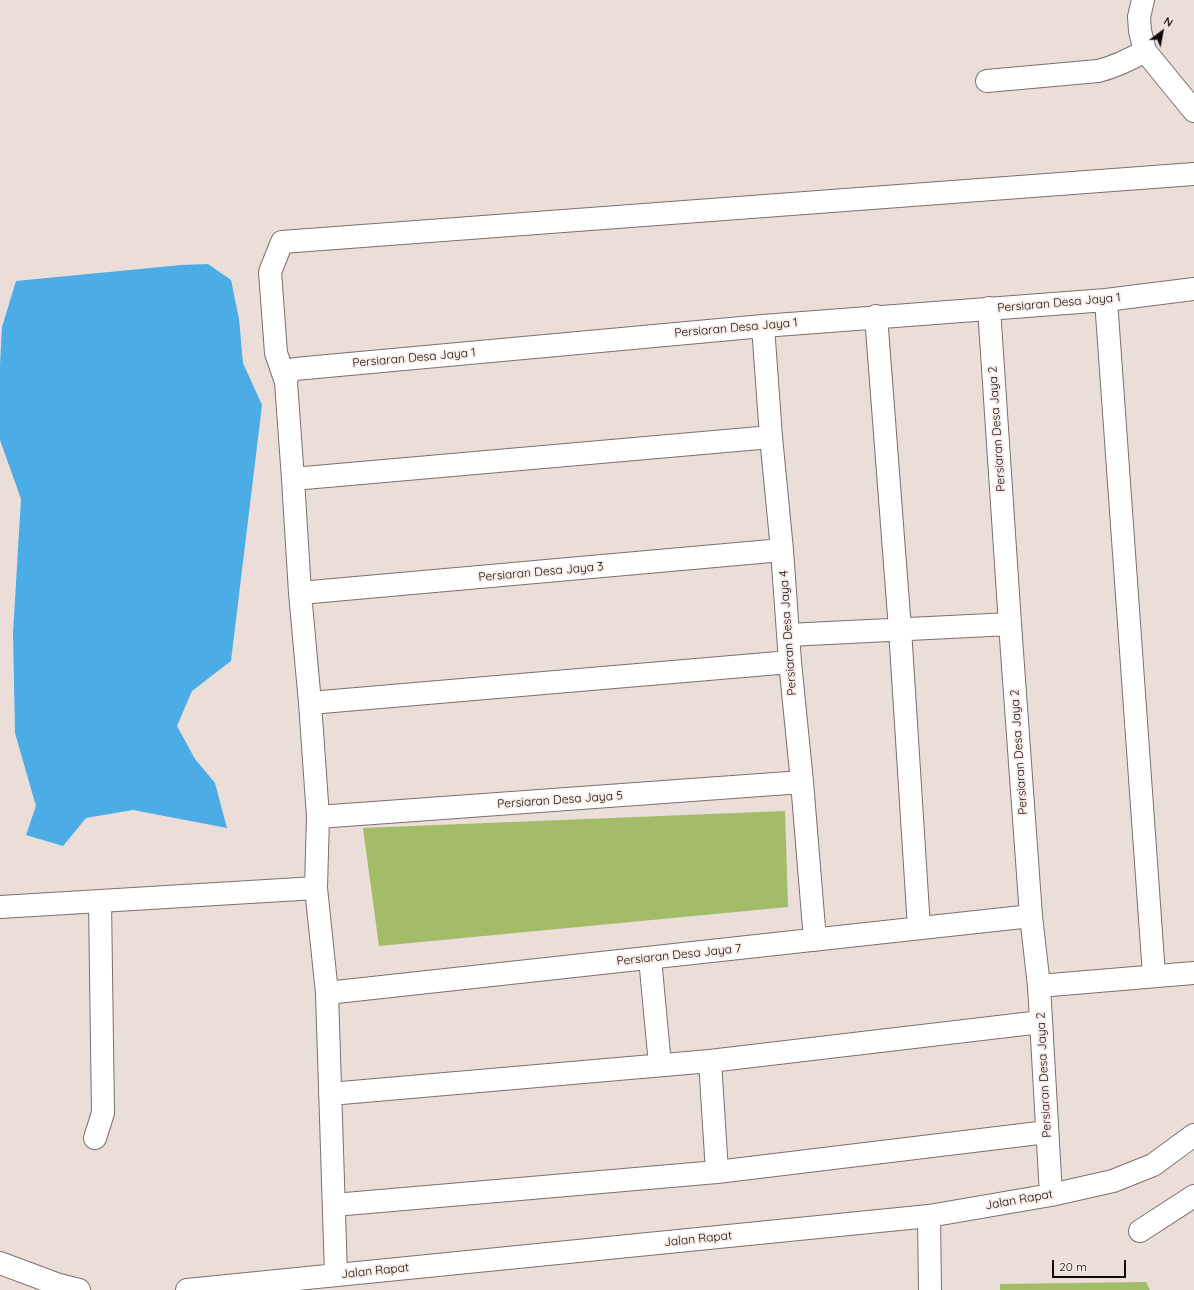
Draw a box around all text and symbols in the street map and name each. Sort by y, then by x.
north arrow [1142,12,1182,52]
text: N [1161,14,1176,30]
street label: Persiaran Desa Jaya 1 [997,290,1121,316]
street label: Persiaran Desa Jaya 1 [674,315,798,341]
street label: Persiaran Desa Jaya 1 [352,345,476,371]
street label: Persiaran Desa Jaya 2 [985,366,1009,492]
street label: Persiaran Desa Jaya 3 [478,559,604,585]
street label: Persiaran Desa Jaya 4 [776,570,800,696]
street label: Persiaran Desa Jaya 2 [1007,689,1031,815]
street label: Persiaran Desa Jaya 5 [497,788,623,812]
street label: Persiaran Desa Jaya 7 [616,941,742,969]
street label: Persiaran Desa Jaya 2 [1034,1012,1054,1138]
street label: Jalan Rapat [984,1187,1054,1213]
street label: Jalan Rapat [663,1228,733,1250]
scale bar [1054,1252,1128,1278]
text: 20 m [1059,1259,1087,1274]
street label: Jalan Rapat [340,1260,410,1282]

